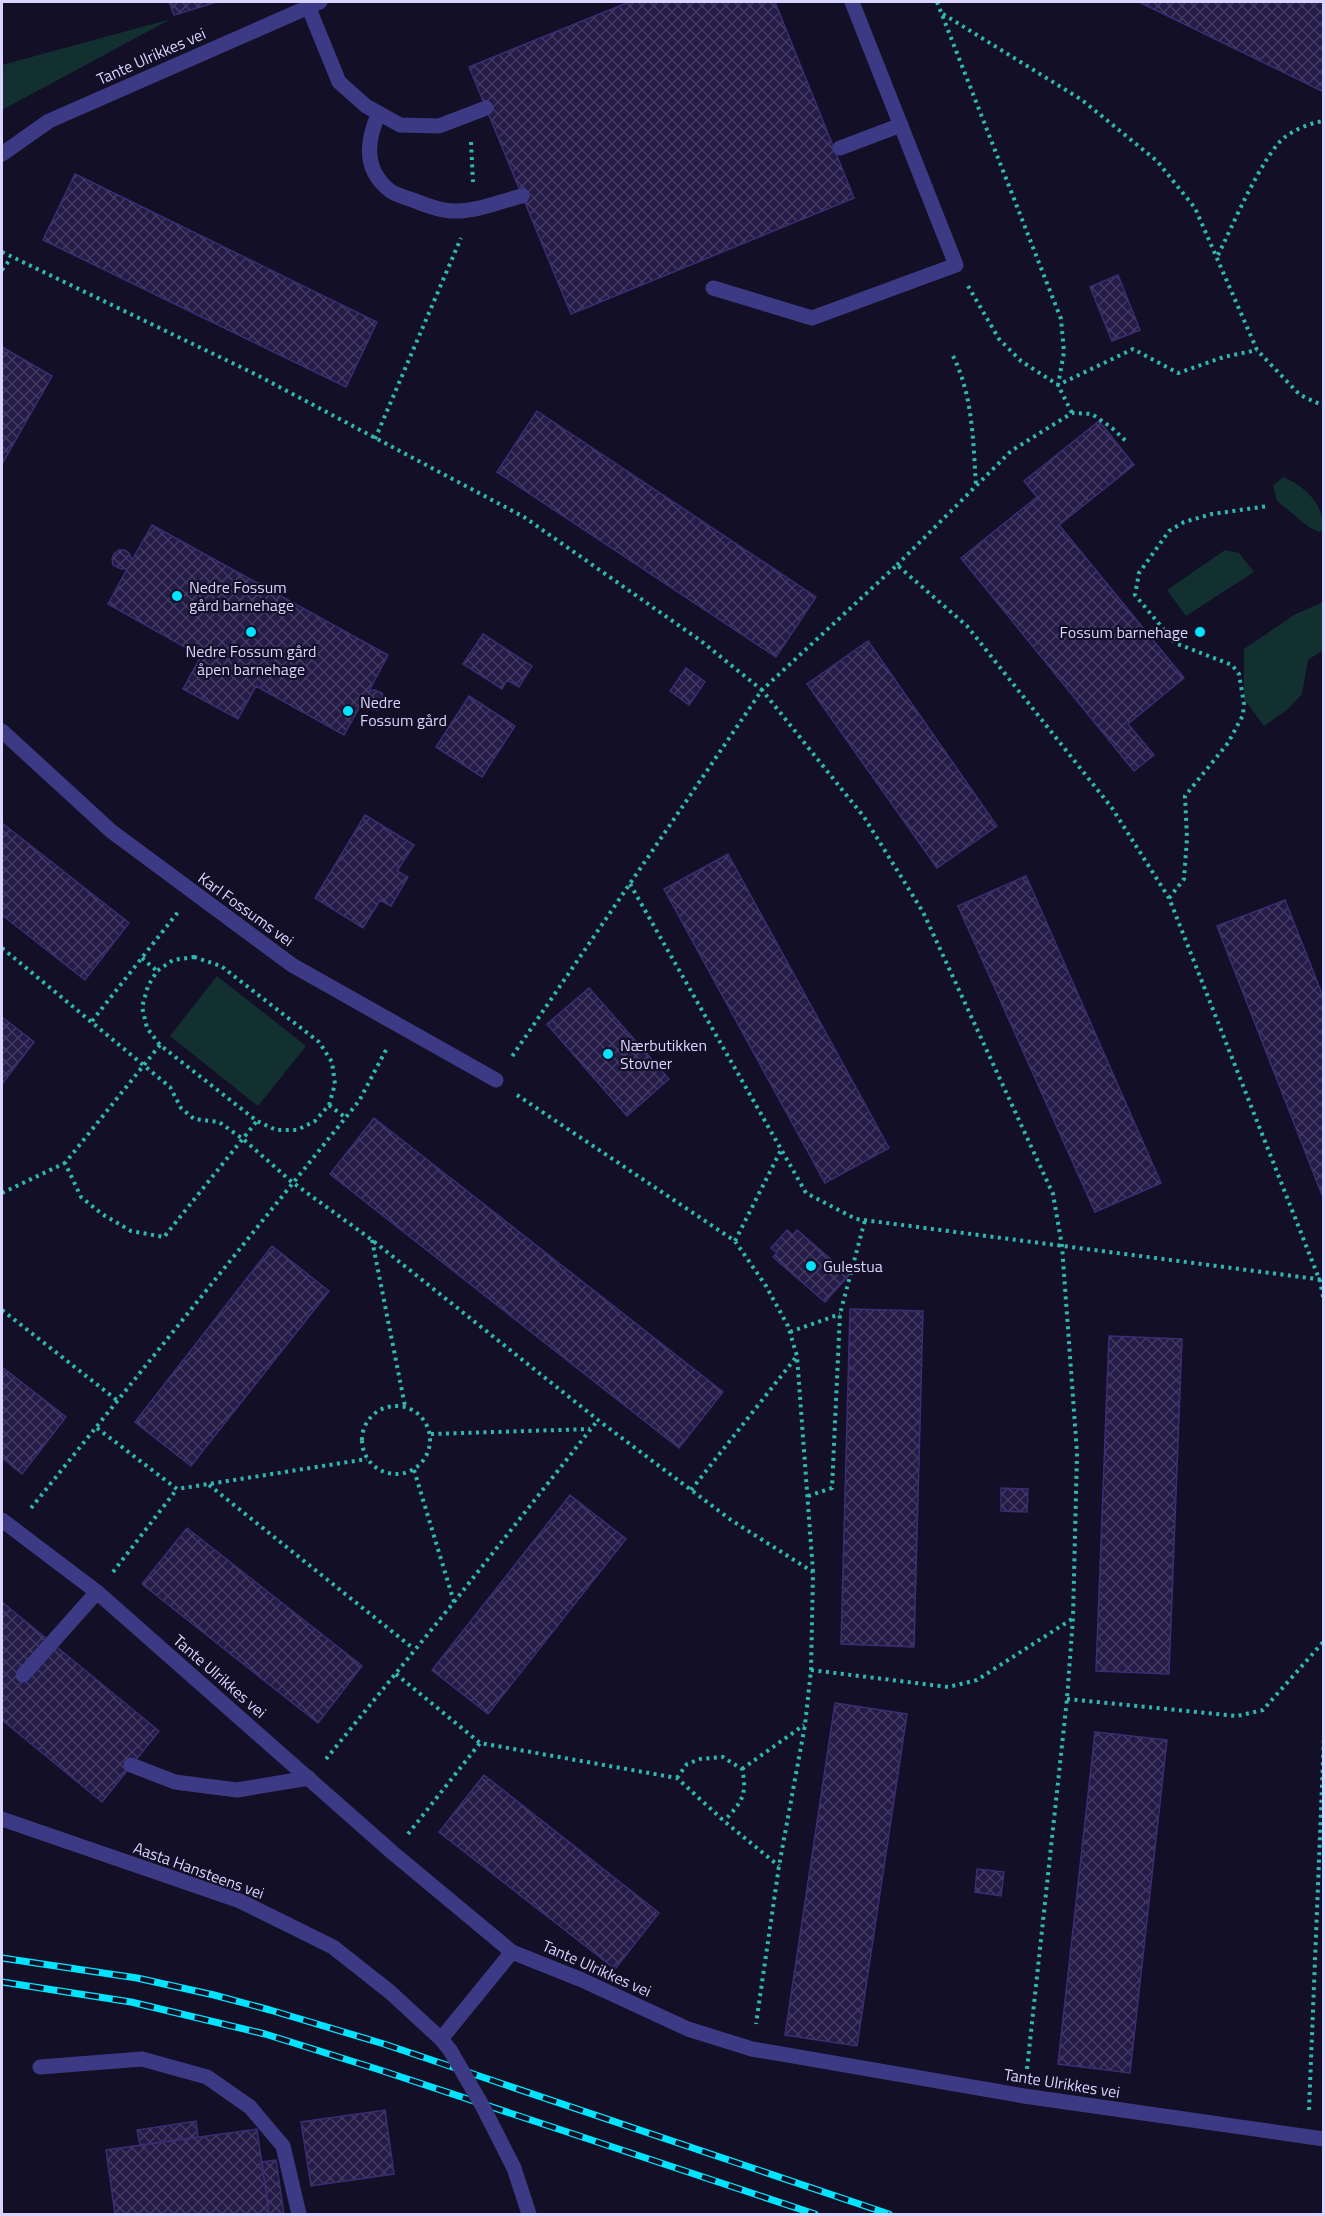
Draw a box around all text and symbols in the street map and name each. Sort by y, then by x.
street label: Tante Ulrikkes vei [93,21,209,91]
place label: Nedre Fossum gård barnehage [189,575,294,617]
marker: Nedre Fossum gård barnehage [170,589,184,603]
place label: Fossum barnehage [1060,620,1188,644]
marker: Nedre Fossum gård åpen barnehage [244,625,258,639]
marker: Fossum barnehage [1193,625,1207,639]
place label: Nedre Fossum gård åpen barnehage [185,639,317,681]
place label: Nedre Fossum gård [360,690,447,732]
marker: Nedre Fossum gård [341,704,355,718]
street label: Karl Fossums vei [193,866,299,952]
place label: Nærbutikken Stovner [620,1033,707,1075]
marker: Nærbutikken Stovner [601,1047,615,1061]
place label: Gulestua [823,1254,883,1278]
marker: Gulestua [804,1259,818,1273]
street label: Tante Ulrikkes vei [168,1629,272,1723]
street label: Aasta Hansteens vei [130,1835,268,1905]
street label: Tante Ulrikkes vei [539,1933,655,2003]
street label: Tante Ulrikkes vei [1002,2062,1122,2104]

